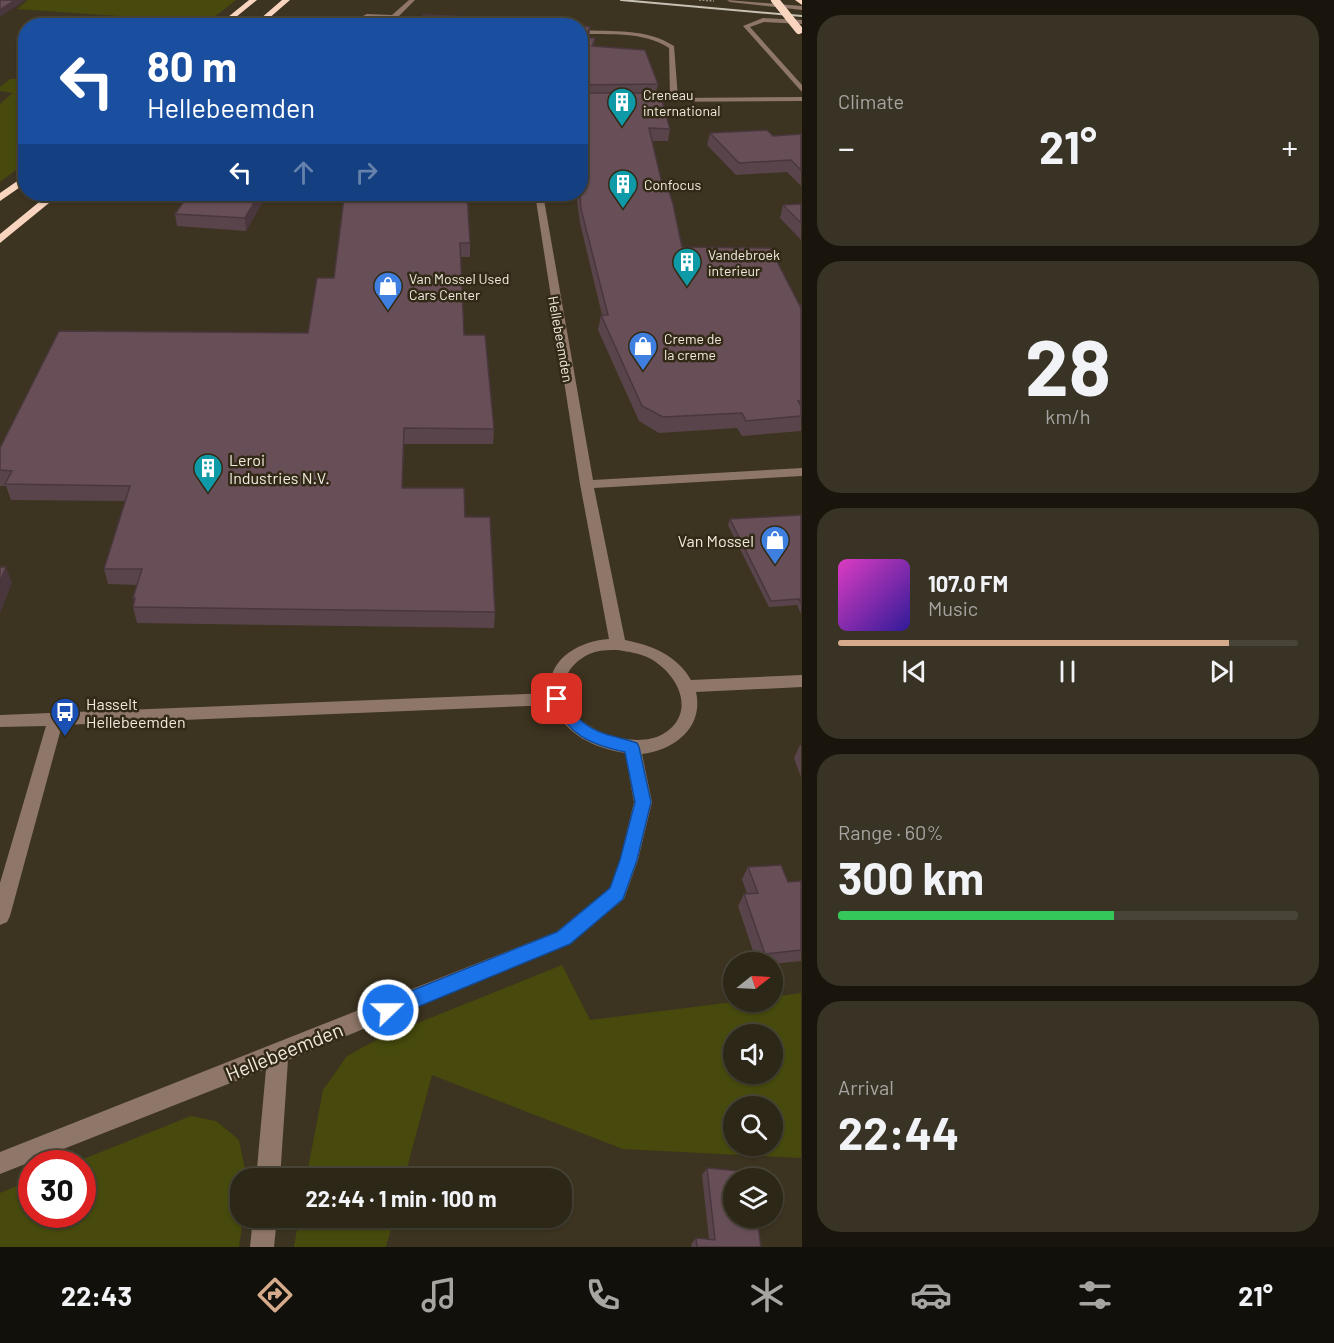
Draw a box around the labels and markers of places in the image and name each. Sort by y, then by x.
building icon: Creneau international [606,86,638,128]
place label: Creneau international [643,86,720,119]
building icon: Confocus [607,168,639,210]
place label: Confocus [644,176,701,193]
building icon: Vandebroek interieur [671,246,703,288]
place label: Vandebroek interieur [708,246,780,279]
shop icon: Van Mossel Used Cars Center [372,270,404,312]
place label: Van Mossel Used Cars Center [409,270,509,303]
shop icon: Creme de la creme [627,330,659,372]
place label: Creme de la creme [664,330,722,363]
place label: Leroi Industries N.V. [229,450,330,487]
building icon: Leroi Industries N.V. [192,452,224,494]
shop icon: Van Mossel [759,524,791,566]
place label: Van Mossel [678,531,754,550]
pin [531,673,582,724]
place label: Hasselt Hellebeemden [86,694,186,731]
bus stop icon: Hasselt Hellebeemden [49,696,81,738]

